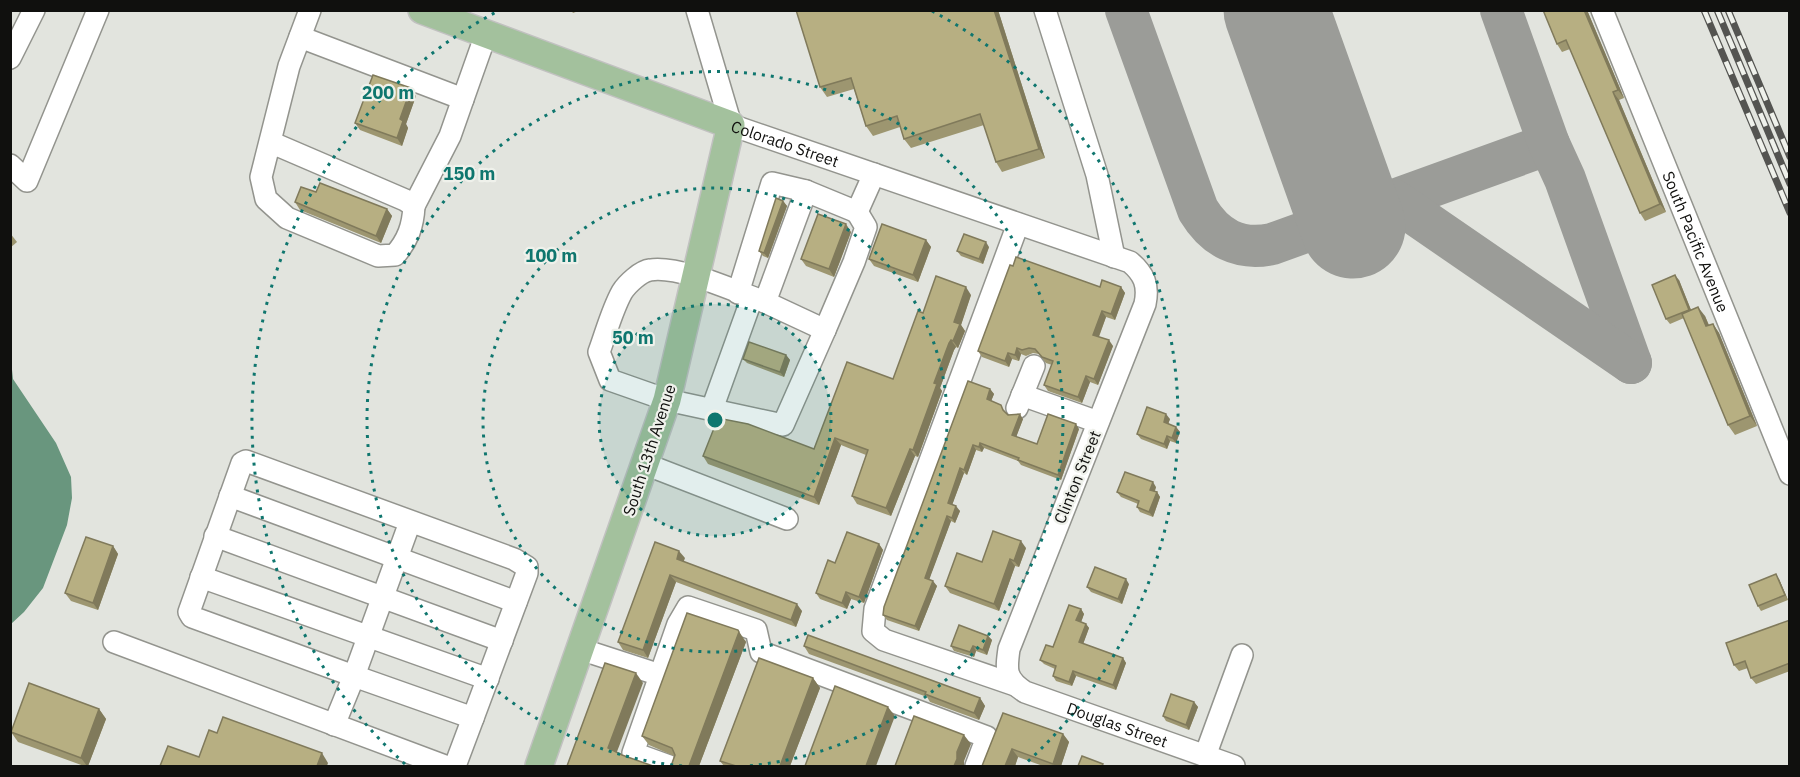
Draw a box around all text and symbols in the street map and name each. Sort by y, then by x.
text: 200 m [362,81,414,104]
street label: Colorado Street [729,116,841,171]
text: 150 m [443,162,495,185]
street label: South Pacific Avenue [1658,168,1733,315]
text: 100 m [525,244,577,267]
text: 50 m [612,326,654,349]
street label: South 13th Avenue [618,382,680,518]
centre of rings [705,410,725,430]
street label: Clinton Street [1049,428,1105,526]
street label: Douglas Street [1064,698,1170,752]

